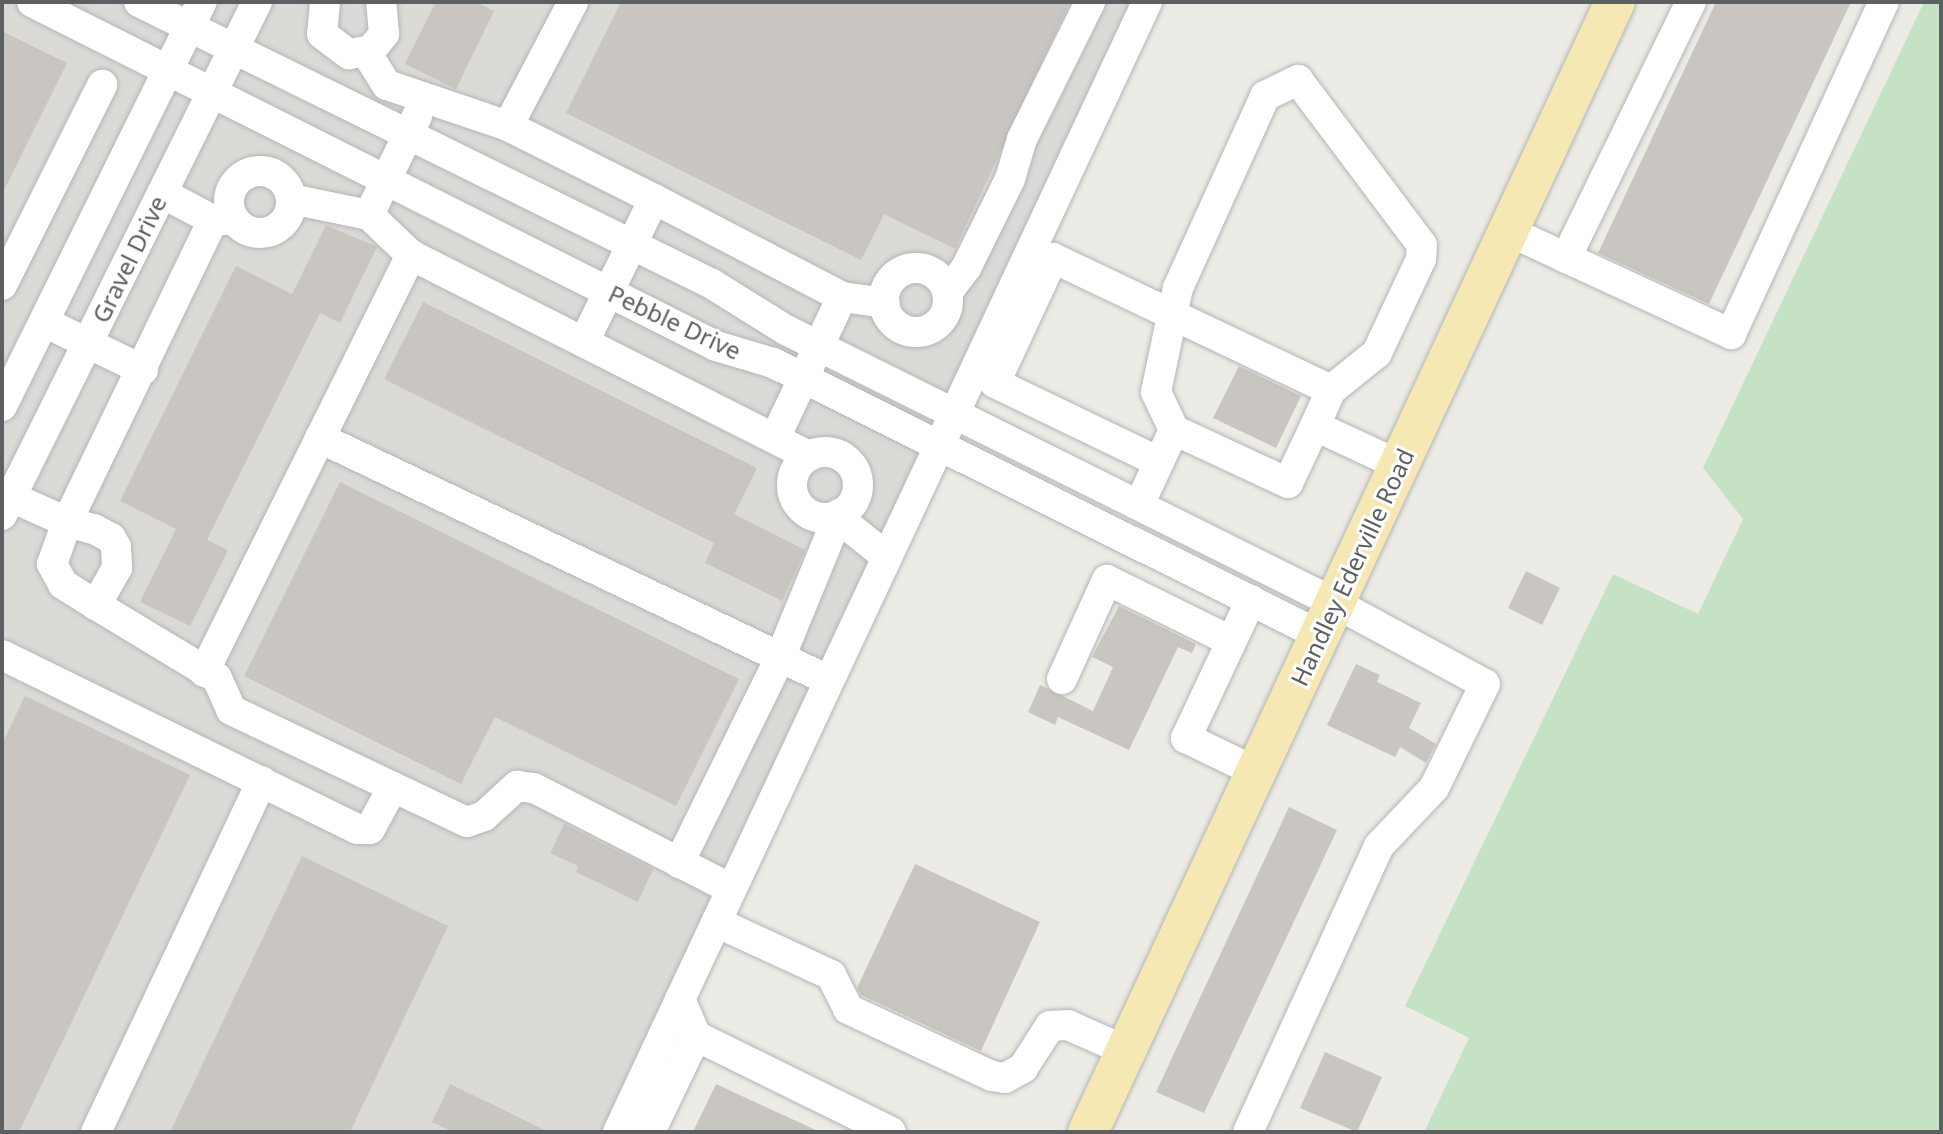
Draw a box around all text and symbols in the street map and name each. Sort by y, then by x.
street label: Gravel Drive [86,191,172,327]
street label: Pebble Drive [604,279,746,365]
street label: Handley Ederville Road [1284,444,1420,690]

